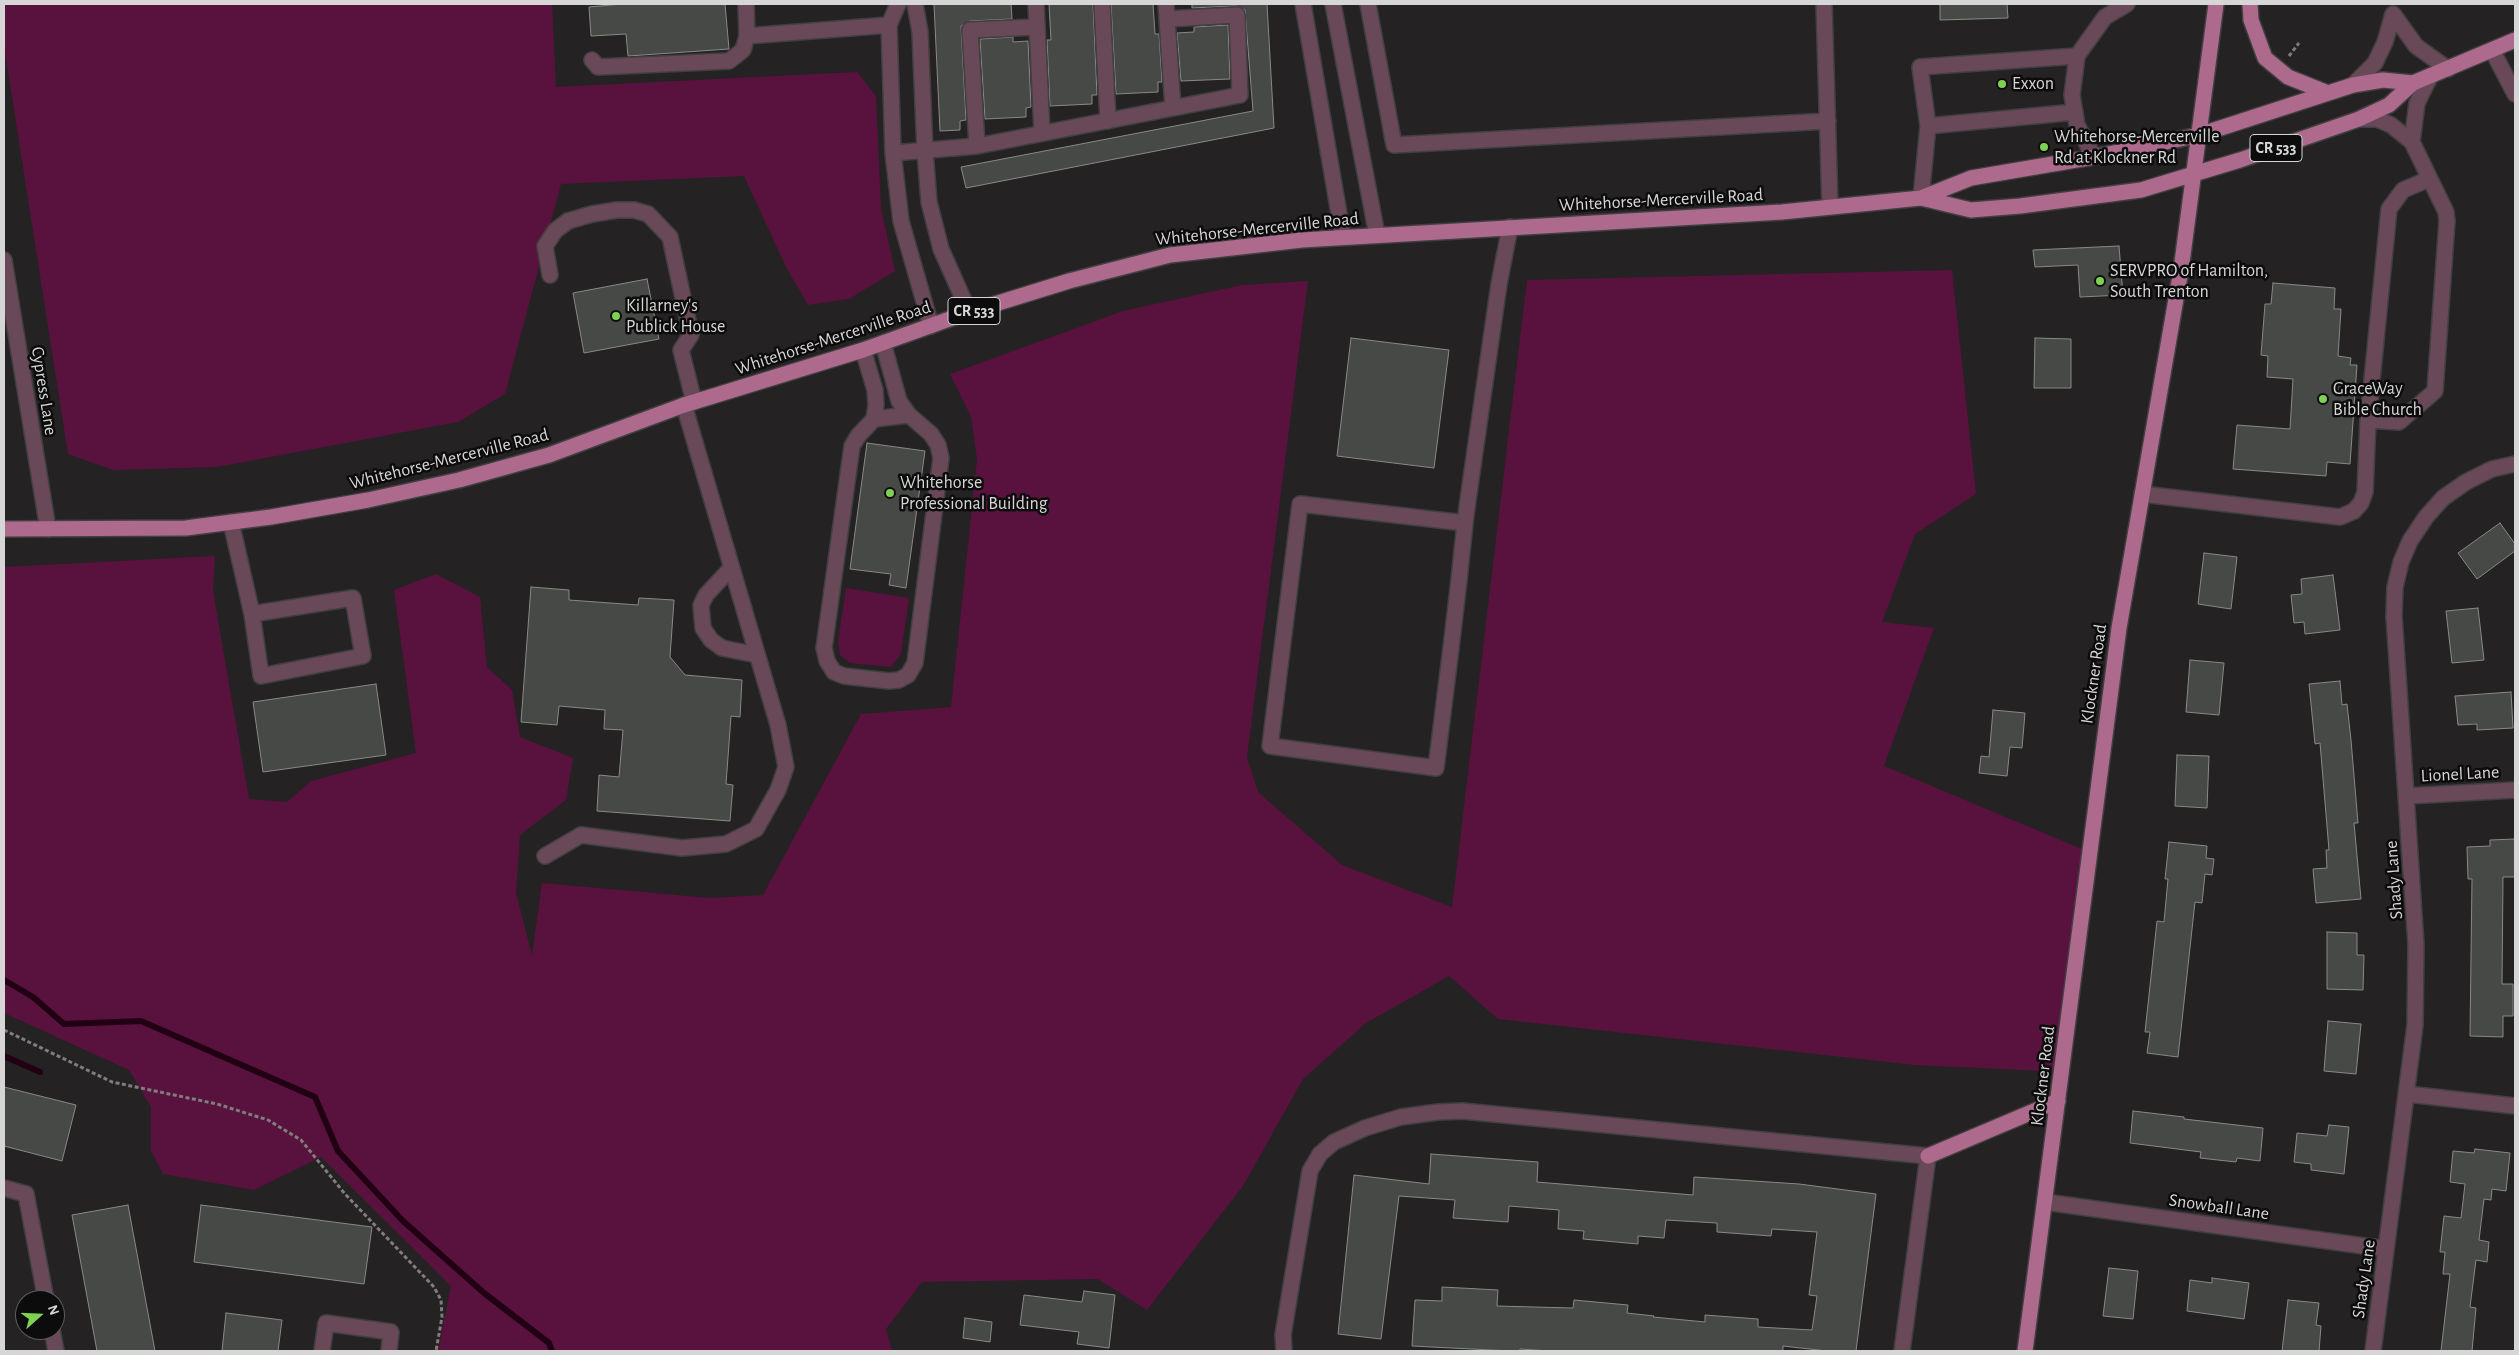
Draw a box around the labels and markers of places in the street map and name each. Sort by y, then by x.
place label: Exxon [2012,73,2054,95]
marker: Exxon [1996,78,2008,90]
place label: Whitehorse-Mercerville Rd at Klockner Rd [2054,126,2220,168]
marker: Whitehorse-Mercerville Rd at Klockner Rd [2038,141,2050,153]
place label: SERVPRO of Hamilton, South Trenton [2110,260,2268,302]
marker: SERVPRO of Hamilton, South Trenton [2094,275,2106,287]
place label: Killarney's Publick House [626,295,725,338]
marker: Killarney's Publick House [610,310,622,322]
place label: GraceWay Bible Church [2333,378,2422,420]
marker: GraceWay Bible Church [2317,393,2329,405]
place label: Whitehorse Professional Building [900,472,1048,514]
marker: Whitehorse Professional Building [884,487,896,499]

